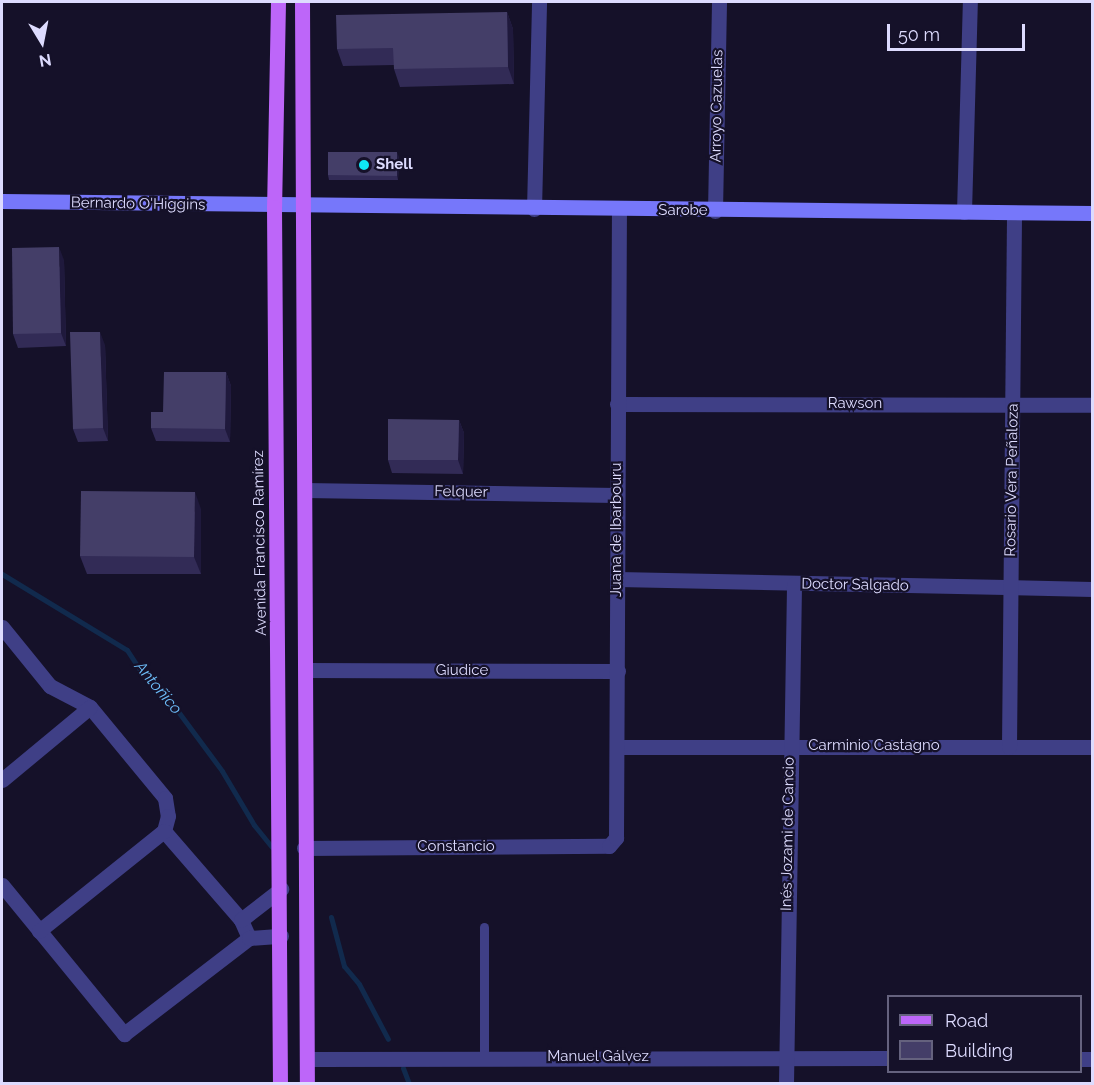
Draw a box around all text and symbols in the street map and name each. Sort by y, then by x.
north arrow [12,12,72,72]
scale bar [890,12,1028,50]
text: 50 m [898,24,940,45]
street label: Arroyo Cazuelas [707,49,727,163]
text: N [38,50,53,71]
place label: Shell [376,156,413,174]
marker: Shell [357,158,371,172]
street label: Bernardo O'Higgins [71,194,205,214]
street label: Sarobe [658,202,708,220]
street label: Rawson [828,395,882,413]
street label: Rosario Vera Peñaloza [1002,403,1022,557]
street label: Avenida Francisco Ramírez [249,450,271,636]
street label: Juana de Ibarbouru [608,463,626,597]
street label: Felquer [434,483,488,501]
street label: Doctor Salgado [801,575,909,595]
water label: Antoñico [130,658,186,718]
street label: Giudice [436,662,488,680]
street label: Carminio Castagno [808,737,940,755]
street label: Inés Jozami de Cancio [778,757,798,911]
street label: Constancio [417,838,495,856]
legend [887,995,1082,1073]
text: Road [945,1010,988,1031]
text: Building [945,1040,1013,1061]
street label: Manuel Gálvez [547,1048,649,1066]

